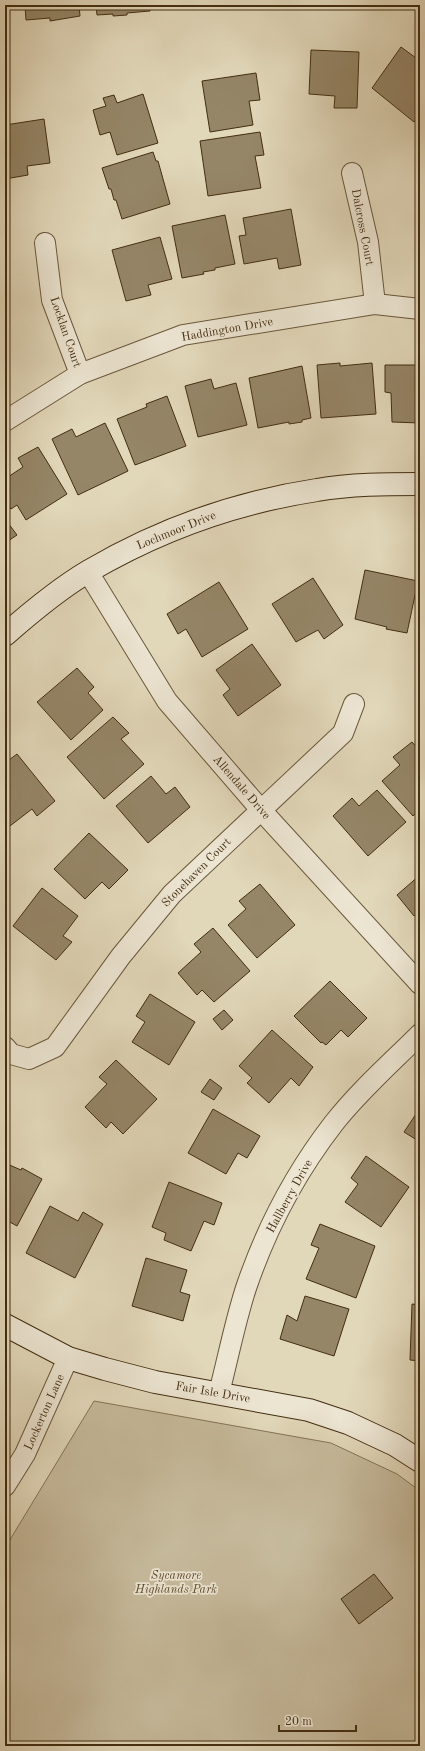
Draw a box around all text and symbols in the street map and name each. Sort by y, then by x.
street label: Dalcross Court [349,188,375,267]
street label: Locklan Court [47,295,83,369]
street label: Haddington Drive [180,316,274,344]
street label: Lochmoor Drive [135,509,218,552]
street label: Allendale Drive [210,753,273,822]
street label: Stonehaven Court [160,836,234,910]
street label: Hallberry Drive [265,1157,315,1235]
street label: Lockerton Lane [23,1372,67,1452]
street label: Fair Isle Drive [175,1381,252,1406]
park label: Sycamore Highlands Park [134,1570,217,1596]
scale bar [279,1707,356,1733]
text: 20 m [285,1716,312,1728]

